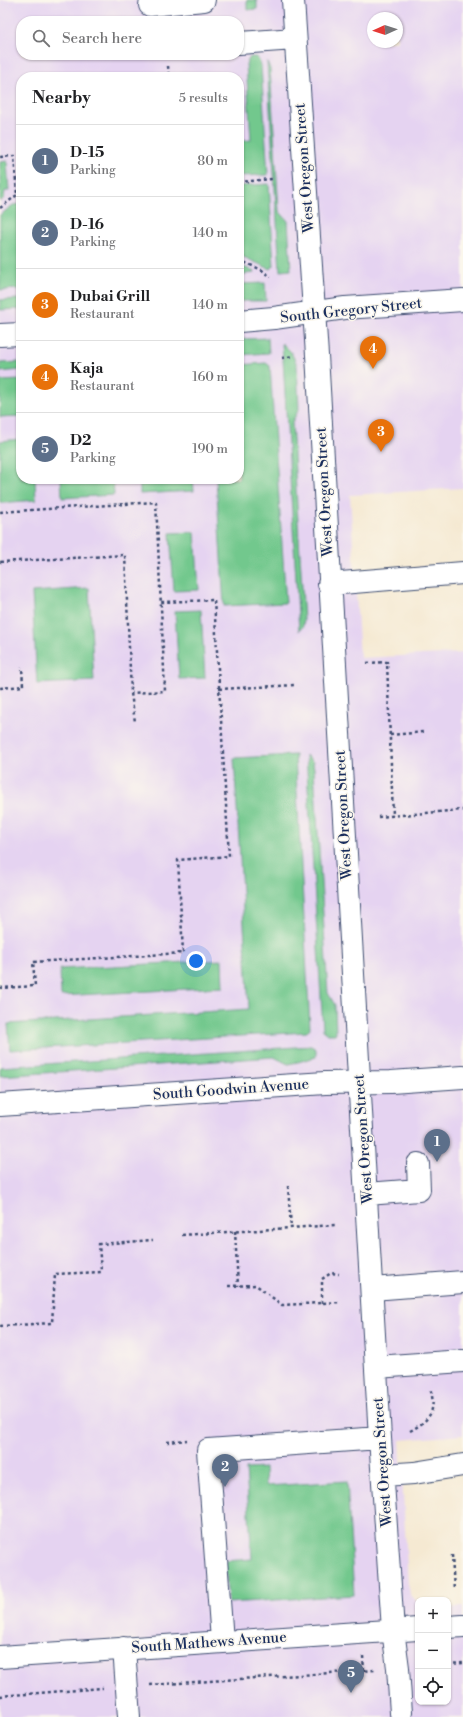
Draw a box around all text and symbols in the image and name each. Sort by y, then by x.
north arrow [367,12,403,48]
search box [16,16,244,60]
icon: search [30,27,52,49]
text: Search here [62,29,142,48]
text: Nearby [32,87,91,109]
text: 5 results [179,90,228,106]
street label: West Oregon Street [290,102,319,234]
text: D-15 [70,143,104,162]
text: 1 [42,153,48,169]
text: 80 m [197,153,228,169]
text: Parking [70,162,116,178]
text: D-16 [70,215,104,234]
text: 2 [41,225,49,241]
text: 140 m [192,225,228,241]
text: Parking [70,234,116,250]
text: Dubai Grill [70,287,150,306]
street label: South Gregory Street [279,294,424,327]
text: 3 [41,297,49,313]
text: 140 m [192,297,228,313]
text: Restaurant [70,306,135,322]
pin: 4 [360,336,386,369]
text: Kaja [70,359,103,378]
text: 4 [41,369,49,385]
text: 160 m [192,369,228,385]
text: Restaurant [70,378,135,394]
pin: 3 [368,419,394,452]
street label: West Oregon Street [312,426,337,558]
text: D2 [70,431,91,450]
text: 5 [41,441,49,457]
text: 190 m [192,441,228,457]
text: Parking [70,450,116,466]
street label: West Oregon Street [331,749,356,881]
your location [186,951,206,971]
street label: West Oregon Street [349,1073,378,1205]
street label: South Goodwin Avenue [152,1075,310,1104]
pin: 1 [424,1129,450,1162]
street label: West Oregon Street [368,1396,397,1528]
pin: 2 [212,1454,238,1487]
map controls [415,1597,451,1705]
button: + [415,1597,451,1633]
street label: South Mathews Avenue [131,1628,287,1657]
button: − [415,1633,451,1669]
pin: 5 [338,1660,364,1693]
button: locate [415,1669,451,1705]

